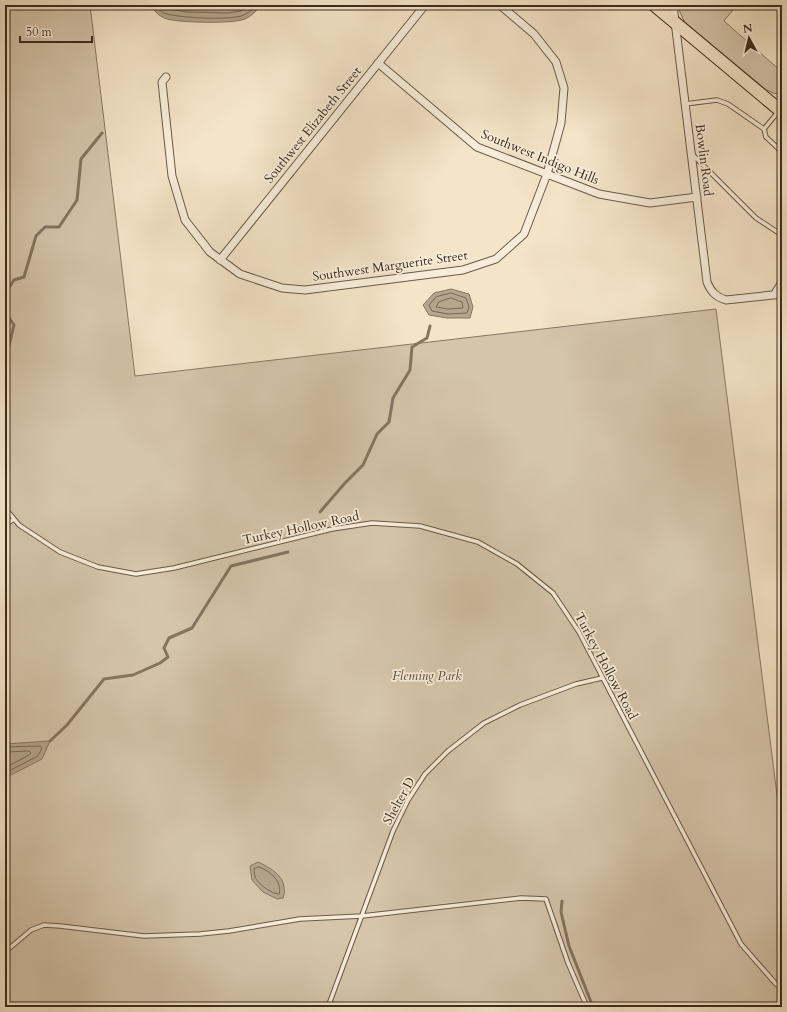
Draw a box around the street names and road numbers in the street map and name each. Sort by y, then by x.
street label: Southwest Elizabeth Street [260,63,366,187]
street label: Bowlin Road [691,123,717,197]
street label: Southwest Indigo Hills [478,125,602,189]
street label: Southwest Marguerite Street [311,246,469,286]
street label: Turkey Hollow Road [241,507,361,549]
street label: Turkey Hollow Road [570,609,642,723]
street label: Shelter D [379,774,419,828]

